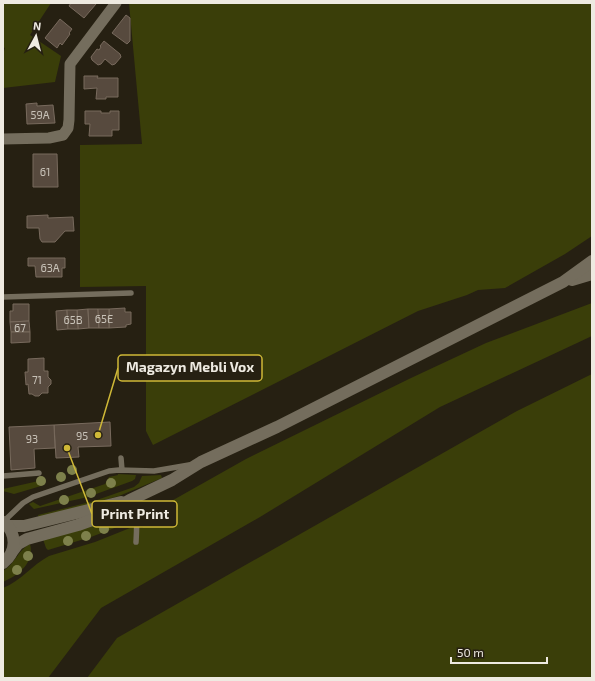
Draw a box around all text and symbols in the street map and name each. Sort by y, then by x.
north arrow [16,16,56,56]
text: N [33,19,42,33]
house number: 59A [30,108,50,121]
house number: 61 [40,165,50,178]
house number: 63A [40,261,60,274]
house number: 65E [95,312,113,325]
house number: 65B [63,313,83,326]
house number: 67 [14,321,26,334]
callout: Magazyn Mebli Vox [118,355,262,381]
text: Magazyn Mebli Vox [126,358,254,375]
house number: 71 [32,373,42,386]
house number: 95 [76,429,88,442]
house number: 93 [26,432,38,445]
callout: Print Print [92,501,177,527]
text: Print Print [101,505,169,522]
scale bar [451,639,547,665]
text: 50 m [457,645,484,659]

